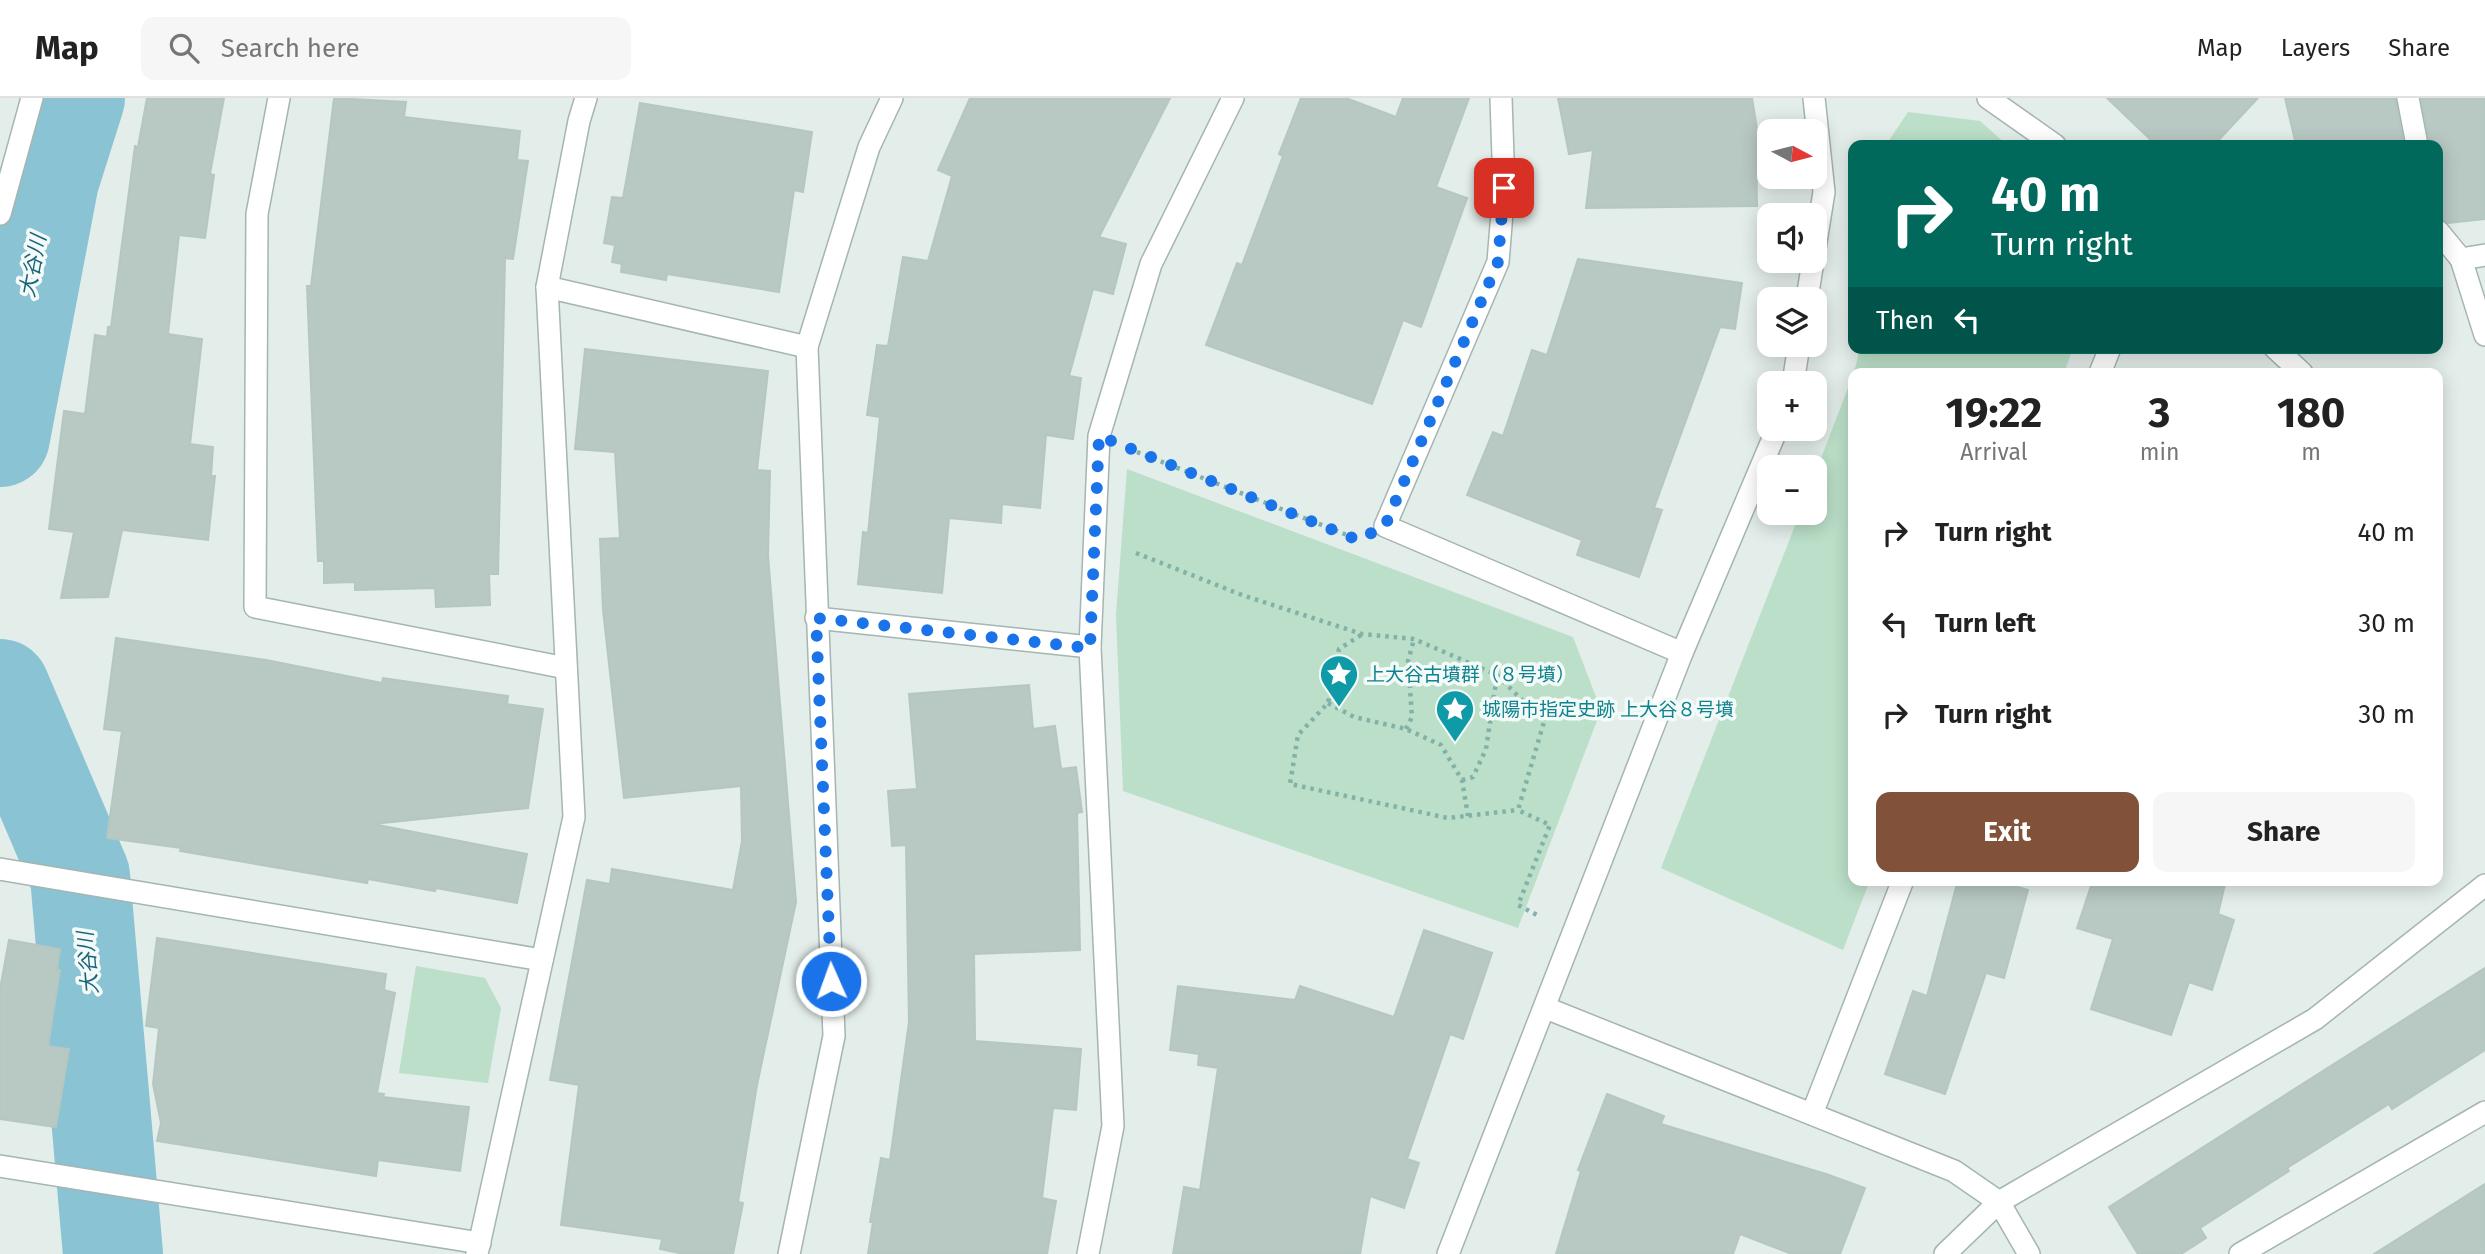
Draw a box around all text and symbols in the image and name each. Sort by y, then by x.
search box [141,17,631,80]
text: Map [35,28,99,68]
icon: search [165,29,203,67]
text: Search here [221,33,360,64]
text: Map [2197,34,2243,62]
text: Layers [2281,34,2350,62]
text: Share [2388,34,2450,62]
north arrow [1757,119,1827,189]
map controls [1757,119,1827,525]
pin [1474,158,1534,218]
text: 40 m [1991,165,2100,224]
icon: right [1876,168,1967,259]
icon: arrive [1485,169,1523,207]
button: sound [1757,203,1827,273]
text: Turn right [1991,225,2133,263]
water label: 大谷川 [14,231,52,299]
button: layers [1757,287,1827,357]
icon: left [1948,301,1986,339]
text: Then [1876,305,1934,336]
button: + [1757,371,1827,441]
text: 19:22 [1946,388,2042,438]
text: 3 [2149,388,2170,438]
text: 180 [2277,388,2345,438]
text: Arrival [1960,438,2028,466]
text: min [2140,438,2179,466]
text: m [2301,438,2321,466]
button: − [1757,455,1827,525]
icon: right [1876,514,1914,552]
text: Turn right [1935,517,2052,548]
text: 40 m [2357,517,2415,548]
icon: left [1876,605,1914,643]
text: Turn left [1935,608,2036,639]
text: 30 m [2358,608,2415,639]
place icon: 上大谷古墳群（８号墳） [1318,653,1360,708]
place label: 上大谷古墳群（８号墳） [1366,663,1575,686]
place icon: 城陽市指定史跡 上大谷８号墳 [1434,688,1476,743]
icon: right [1876,696,1914,734]
place label: 城陽市指定史跡 上大谷８号墳 [1482,698,1734,721]
text: Turn right [1935,699,2052,730]
text: 30 m [2358,699,2415,730]
button: Exit [1876,792,2139,872]
button: Share [2153,792,2415,872]
water label: 大谷川 [72,928,104,996]
position arrow [794,944,868,1018]

